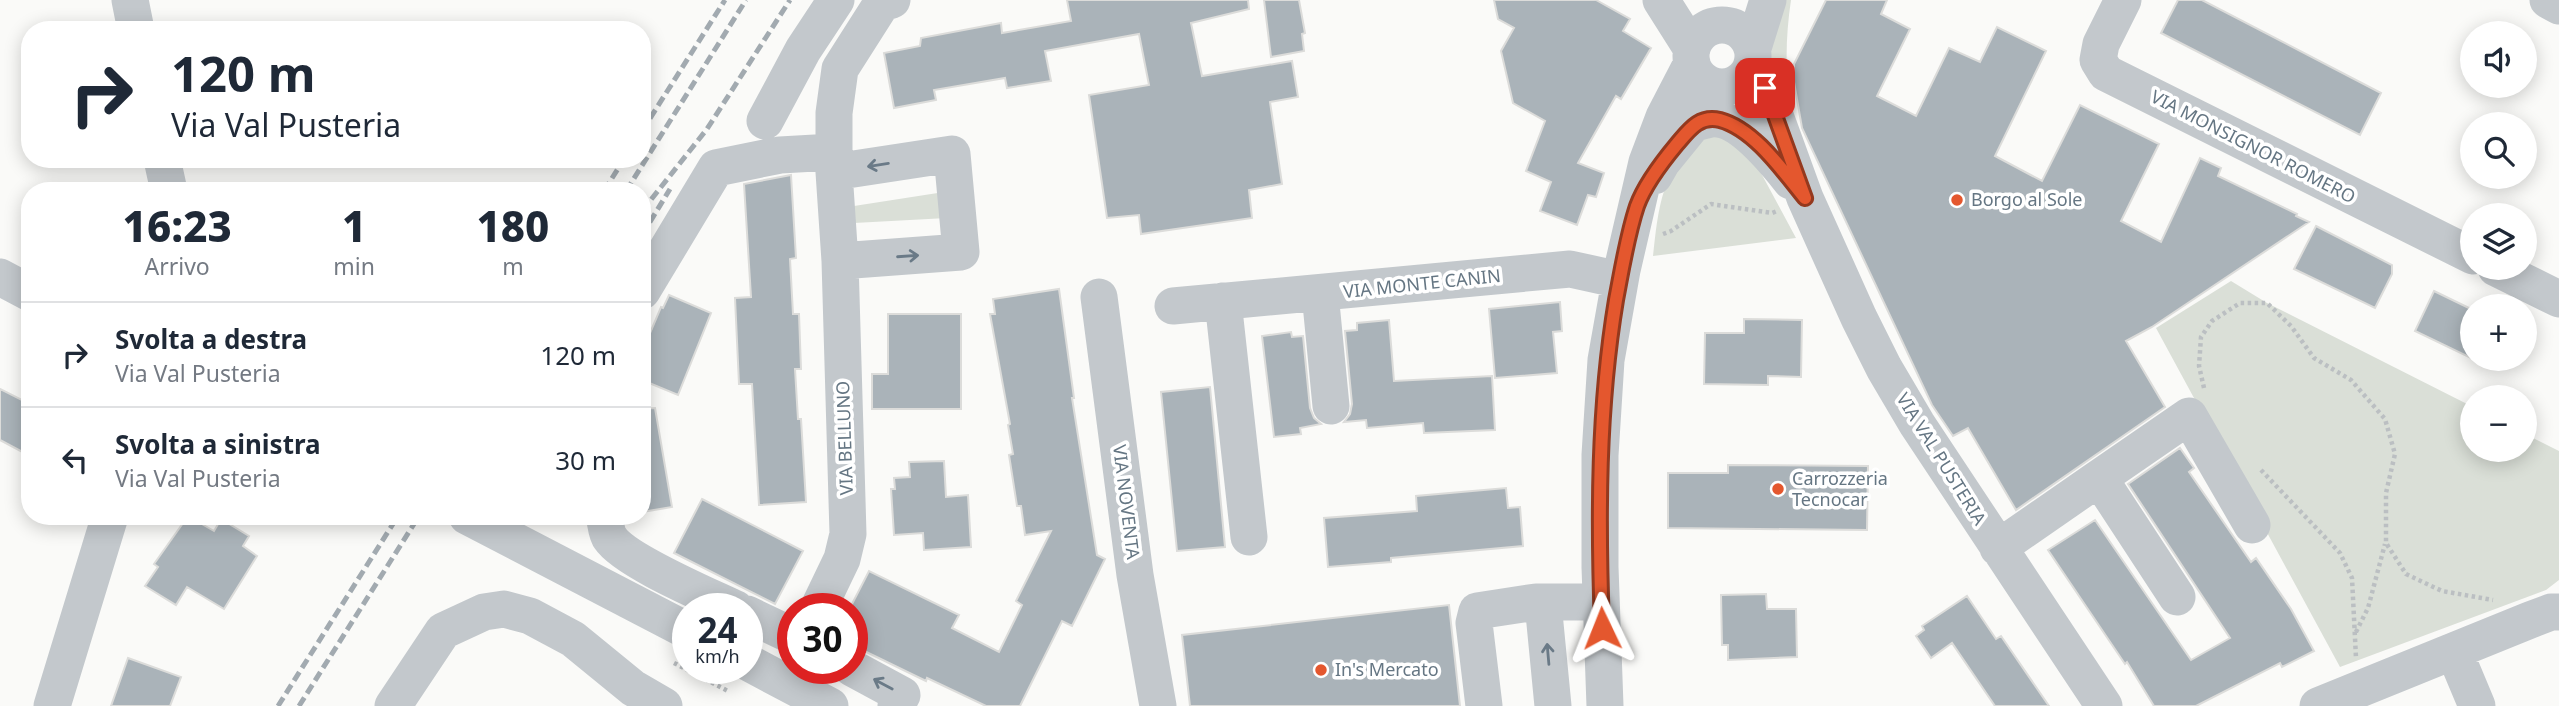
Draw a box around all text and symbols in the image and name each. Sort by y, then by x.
map controls [2460,21,2537,462]
button: sound [2460,21,2537,98]
text: 120 m [171,40,316,106]
icon: right [56,49,147,140]
pin [1735,58,1795,118]
icon: arrive [1746,69,1784,107]
street label: VIA MONSIGNOR ROMERO [2147,84,2360,208]
text: Via Val Pusteria [171,103,401,146]
button: search [2460,112,2537,189]
one-way arrow [867,159,889,172]
place label: Borgo al Sole [1971,187,2082,211]
marker: Borgo al Sole [1949,192,1965,208]
text: 16:23 [123,197,232,254]
text: 1 [342,197,366,254]
text: 180 [477,197,549,254]
button: layers [2460,203,2537,280]
one-way arrow [896,249,918,262]
text: Arrivo [145,250,210,282]
text: min [333,250,375,282]
text: m [502,250,524,282]
street label: VIA MONTE CANIN [1342,263,1502,303]
button: + [2460,294,2537,371]
text: Svolta a destra [115,321,307,357]
icon: right [56,336,94,374]
text: 120 m [540,337,616,373]
text: Via Val Pusteria [115,357,281,389]
street label: VIA BELLUNO [830,380,858,496]
button: − [2460,385,2537,462]
street label: VIA VAL PUSTERIA [1892,388,1992,529]
text: Svolta a sinistra [115,426,321,462]
icon: left [56,441,94,479]
text: 30 m [555,442,616,478]
street label: VIA NOVENTA [1108,443,1146,561]
text: Via Val Pusteria [115,462,281,494]
place label: Carrozzeria Tecnocar [1792,466,1888,511]
marker: Carrozzeria Tecnocar [1770,481,1786,497]
position arrow [1565,591,1639,665]
speed limit sign: 30 [777,593,868,684]
text: 24 [697,606,738,653]
one-way arrow [1541,643,1554,666]
text: km/h [695,644,740,668]
place label: In's Mercato [1335,657,1439,681]
marker: In's Mercato [1313,662,1329,678]
one-way arrow [873,677,894,690]

